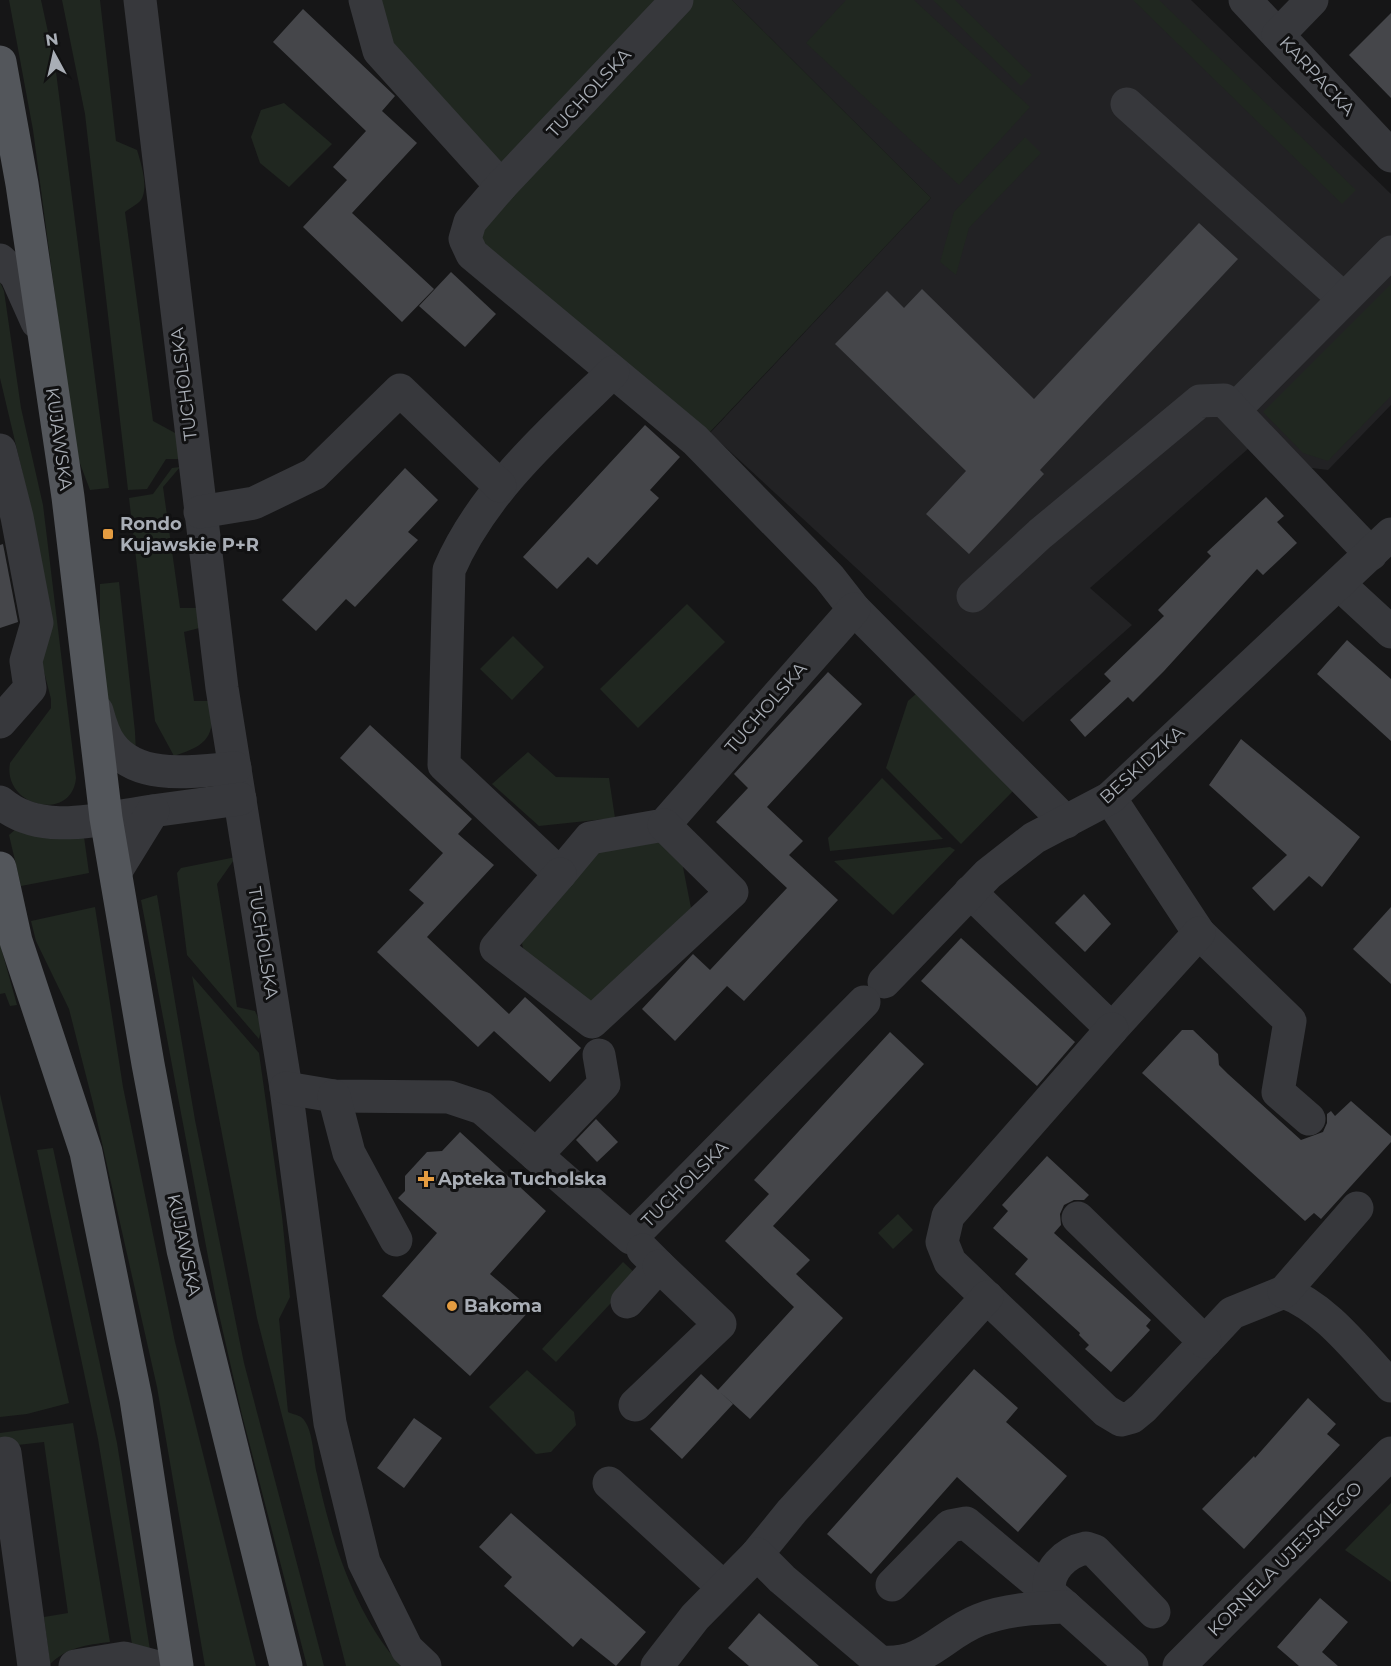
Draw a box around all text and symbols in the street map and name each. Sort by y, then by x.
north arrow [24,24,84,84]
text: N [44,29,60,50]
street label: KARPACKA [1274,32,1360,121]
street label: TUCHOLSKA [542,44,636,142]
street label: TUCHOLSKA [166,326,202,442]
street label: KUJAWSKA [41,386,77,492]
place label: Rondo Kujawskie P+R [120,513,259,556]
marker: Rondo Kujawskie P+R [101,527,115,541]
street label: TUCHOLSKA [720,658,812,758]
street label: BESKIDZKA [1095,721,1189,809]
street label: TUCHOLSKA [243,885,283,1001]
street label: TUCHOLSKA [637,1136,733,1232]
place label: Apteka Tucholska [437,1168,607,1190]
marker: Apteka Tucholska [419,1172,433,1186]
street label: KUJAWSKA [162,1192,206,1298]
place label: Bakoma [464,1295,542,1317]
marker: Bakoma [445,1299,459,1313]
street label: KORNELA UJEJSKIEGO [1203,1477,1367,1641]

